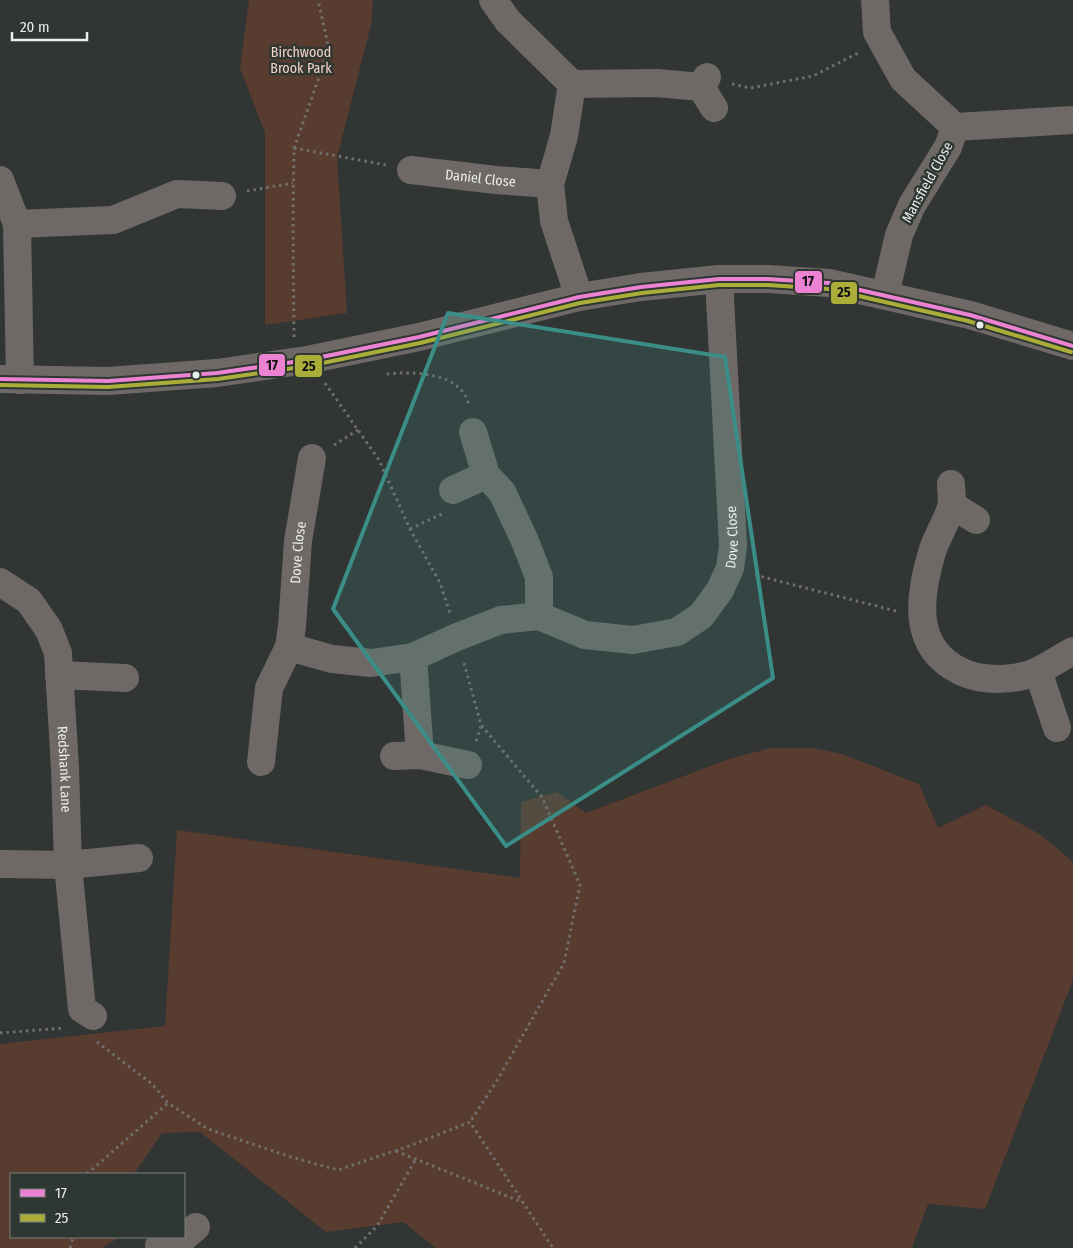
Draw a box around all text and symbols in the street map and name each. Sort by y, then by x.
scale bar [12,10,88,42]
text: 20 m [20,18,50,36]
park label: Birchwood Brook Park [270,44,332,77]
street label: Mansfield Close [898,139,957,226]
street label: Daniel Close [444,166,516,190]
line badge: 17 [794,270,823,294]
text: 17 [802,273,814,290]
line badge: 25 [830,281,858,305]
text: 25 [836,284,851,301]
unlabelled marker [975,320,985,330]
line badge: 17 [258,353,286,377]
line badge: 25 [294,354,323,378]
text: 17 [266,357,278,374]
text: 25 [301,358,316,375]
unlabelled marker [191,370,201,380]
street label: Dove Close [722,505,742,570]
street label: Dove Close [287,520,310,584]
street label: Redshank Lane [53,725,74,813]
legend [10,1173,185,1238]
text: 17 [55,1184,67,1202]
text: 25 [55,1209,69,1227]

